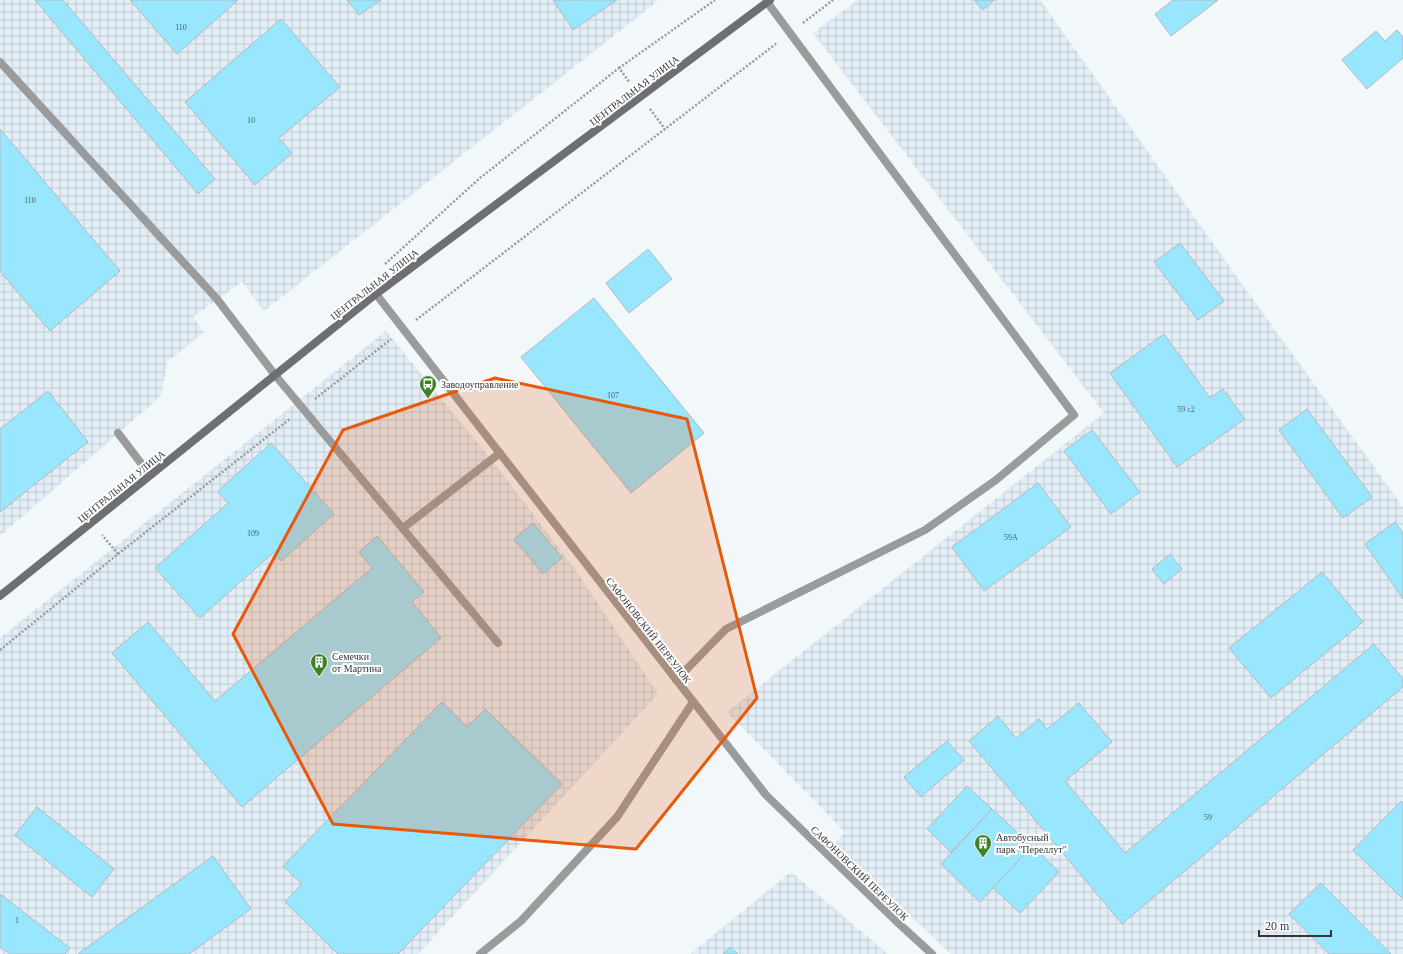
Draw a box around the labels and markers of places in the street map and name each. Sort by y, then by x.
bus stop icon: Заводоуправление [418,374,438,399]
place label: Заводоуправление [441,379,519,390]
place label: Семечки от Мартина [332,651,382,674]
building icon: Семечки от Мартина [309,652,329,677]
place label: Автобусный парк "Переллут" [996,832,1067,855]
building icon: Автобусный парк "Переллут" [973,833,993,858]

